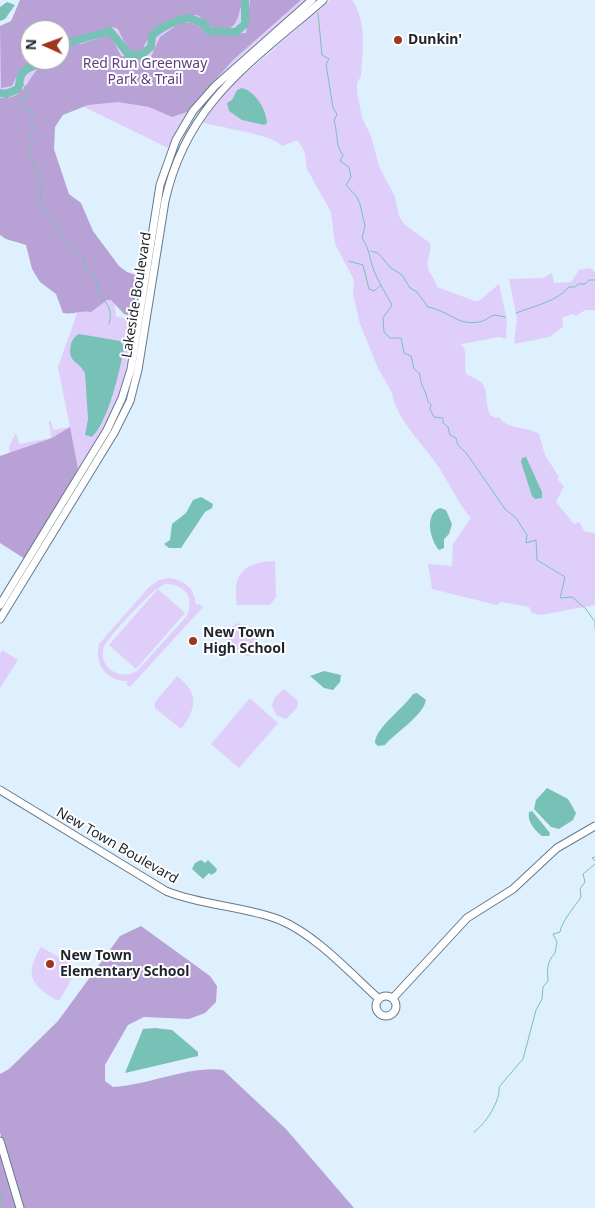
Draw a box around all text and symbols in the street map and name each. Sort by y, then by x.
north arrow [20,20,70,70]
place label: Dunkin' [408,32,462,48]
marker: Dunkin' [392,34,404,46]
text: N [21,38,40,51]
park label: Red Run Greenway Park & Trail [83,56,207,88]
street label: Lakeside Boulevard [119,231,155,359]
place label: New Town High School [203,625,285,658]
marker: New Town High School [187,635,199,647]
street label: New Town Boulevard [53,804,181,888]
place label: New Town Elementary School [60,948,190,980]
marker: New Town Elementary School [44,958,56,970]

